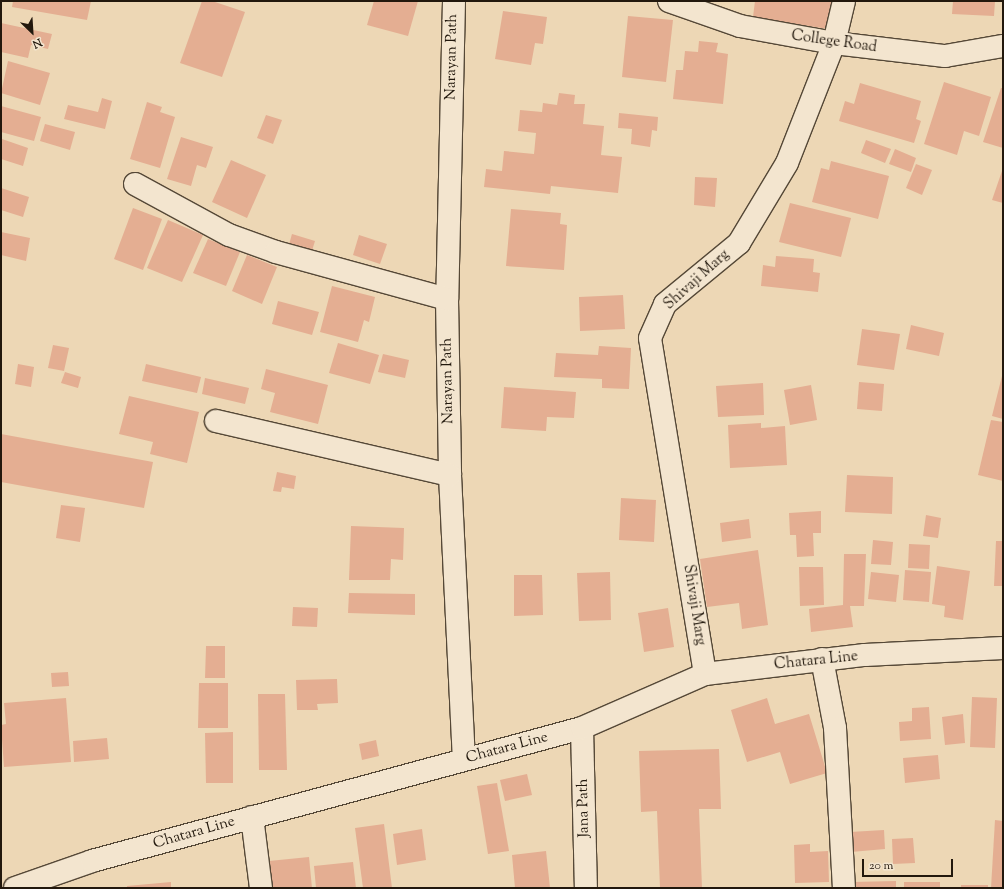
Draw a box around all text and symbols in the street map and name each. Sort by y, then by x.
north arrow [12,12,52,52]
street label: Narayan Path [442,14,462,100]
street label: College Road [790,27,878,57]
text: N [30,34,44,52]
street label: Shivaji Marg [661,246,733,314]
street label: Narayan Path [438,338,458,424]
street label: Shivaji Marg [679,563,709,647]
street label: Chatara Line [773,648,859,674]
street label: Chatara Line [464,728,550,768]
street label: Jana Path [574,778,594,838]
street label: Chatara Line [151,813,237,853]
scale bar [864,851,955,877]
text: 20 m [869,857,893,875]

